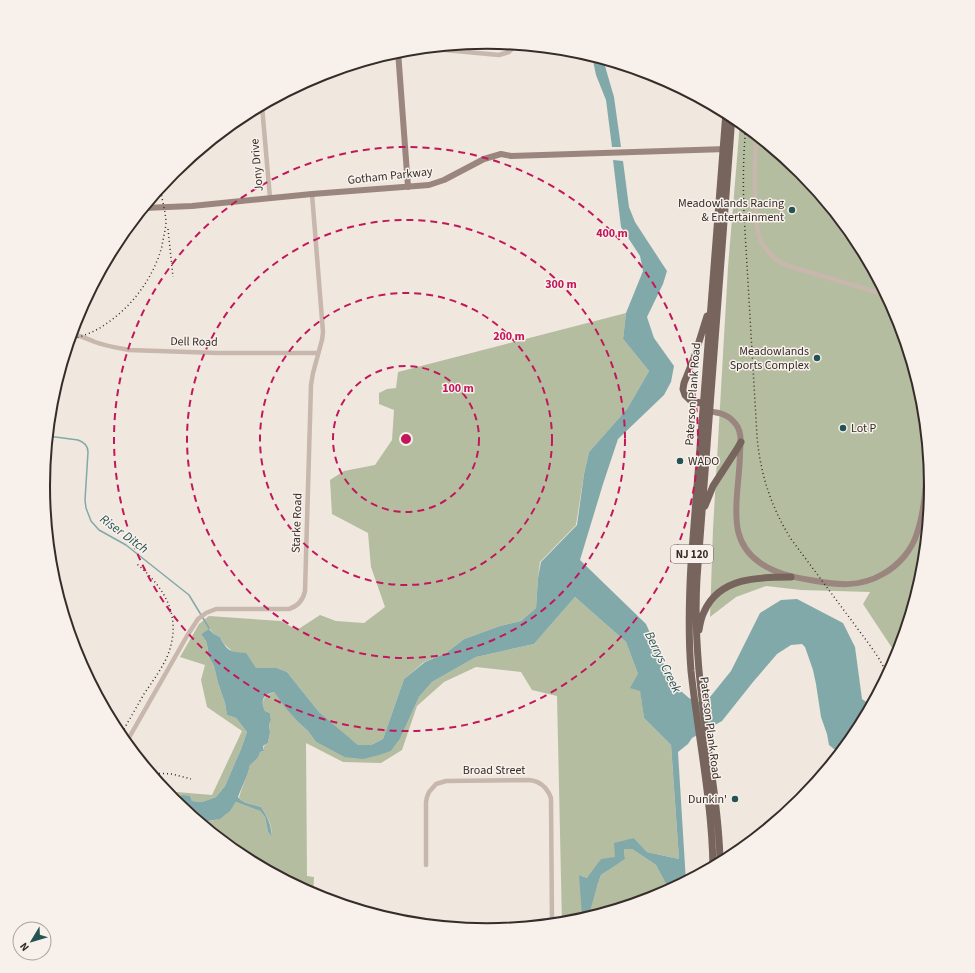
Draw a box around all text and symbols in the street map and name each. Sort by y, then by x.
street label: Jony Drive [246,138,268,192]
street label: Gotham Parkway [347,163,434,189]
place label: Meadowlands Racing & Entertainment [678,195,784,226]
marker: Meadowlands Racing & Entertainment [787,205,797,215]
text: 400 m [596,225,628,242]
text: 300 m [545,276,577,293]
text: 200 m [493,328,525,345]
street label: Dell Road [170,333,218,351]
street label: Paterson Plank Road [681,342,705,446]
place label: Meadowlands Sports Complex [730,343,810,374]
marker: Meadowlands Sports Complex [812,353,822,363]
text: 100 m [442,380,474,397]
place label: Lot P [851,420,876,437]
marker: Lot P [838,423,848,433]
centre of rings [399,432,413,446]
place label: WADO [688,453,719,470]
marker: WADO [675,456,685,466]
street label: Starke Road [287,493,307,553]
water label: Riser Ditch [96,510,152,558]
road number: NJ 120 [671,545,713,563]
water label: Berrys Creek [640,628,686,697]
street label: Paterson Plank Road [695,676,725,780]
street label: Broad Street [463,762,525,779]
place label: Dunkin' [688,791,727,808]
marker: Dunkin' [730,794,740,804]
north arrow [12,921,52,961]
text: N [16,939,33,954]

